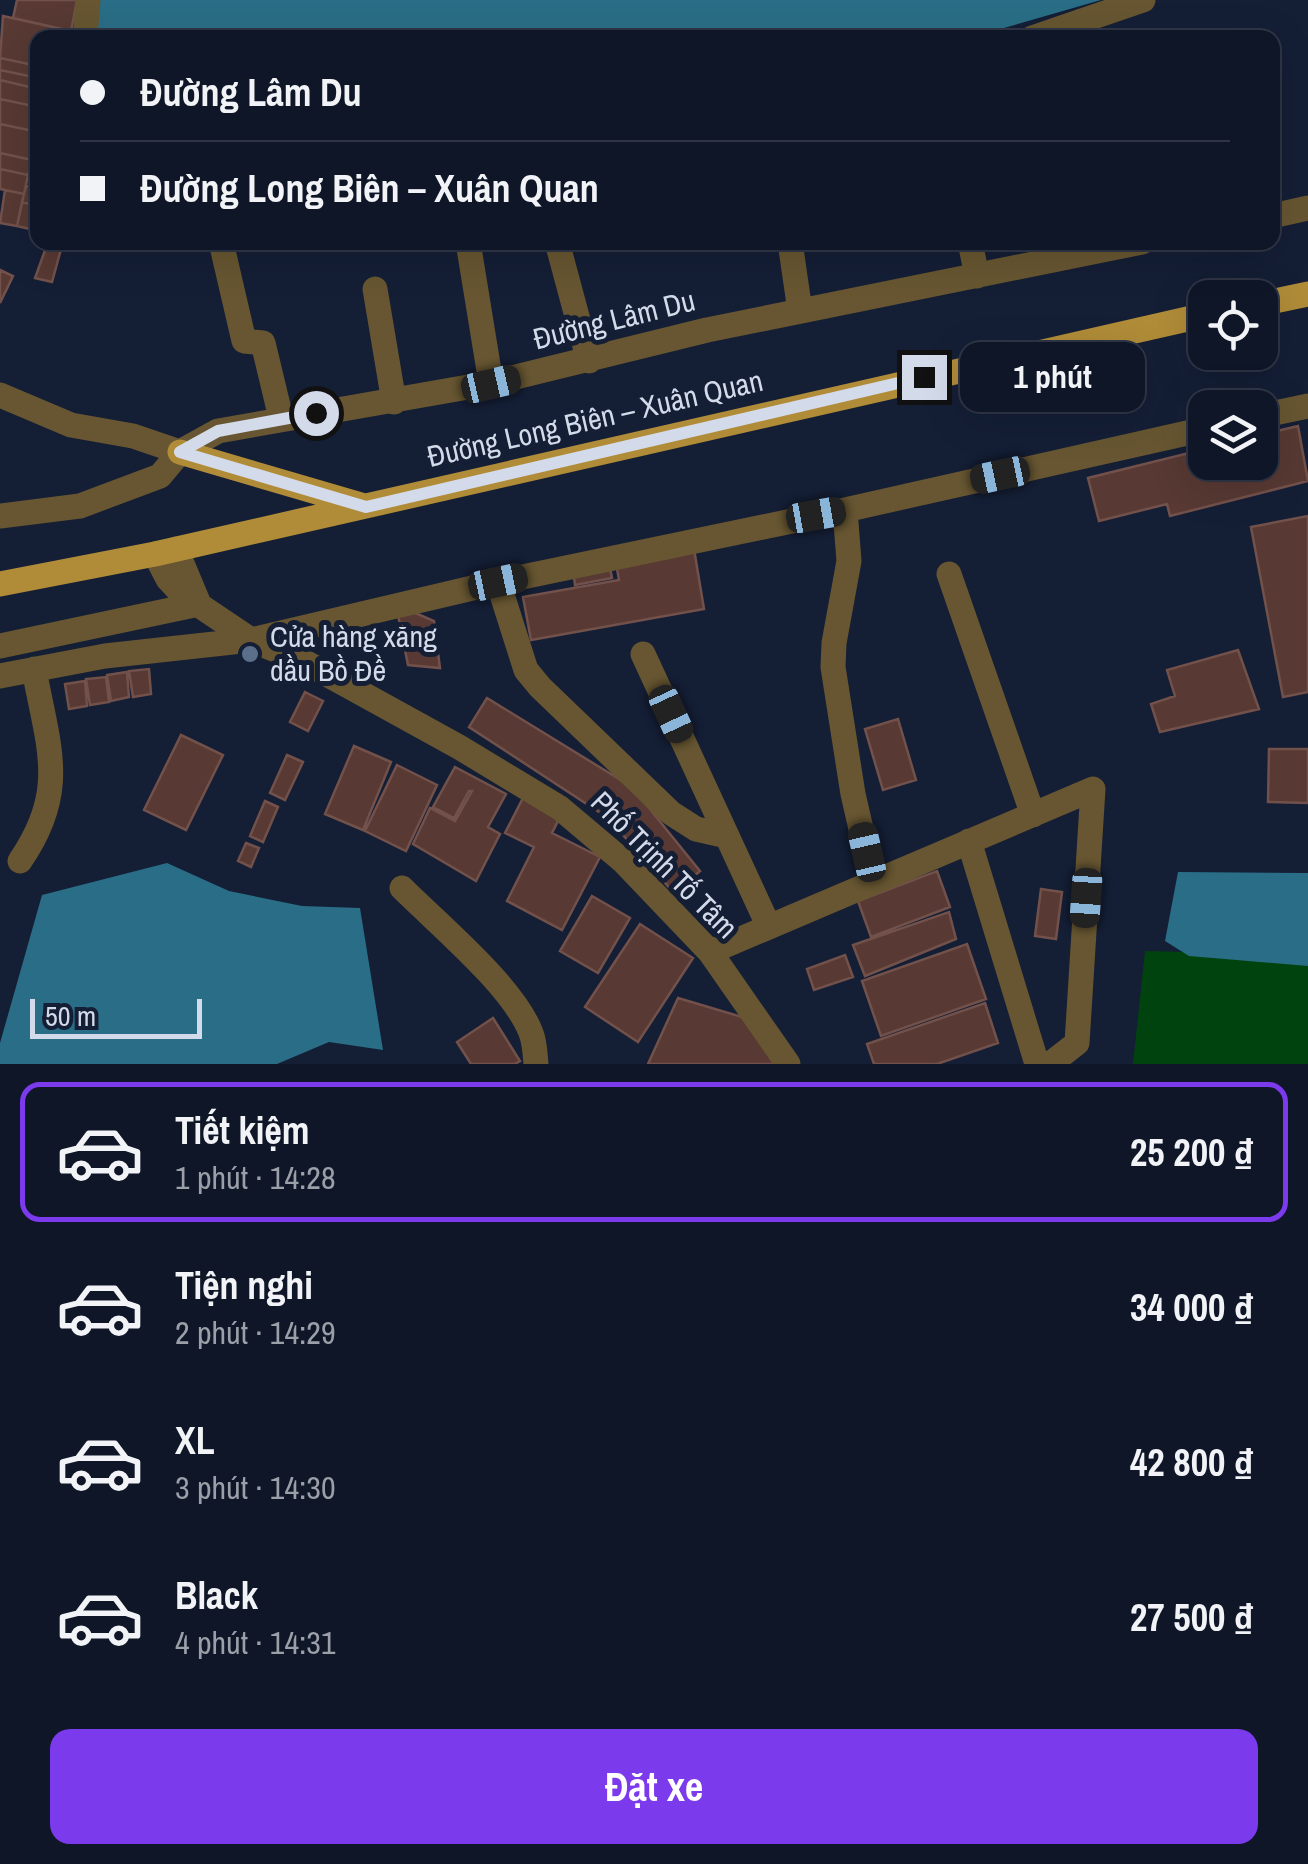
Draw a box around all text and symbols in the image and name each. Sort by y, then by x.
text: Đường Lâm Du [140,67,362,118]
text: Đường Long Biên – Xuân Quan [140,163,599,214]
street label: Đường Lâm Du [529,280,699,358]
map controls [1188,280,1278,480]
button: locate [1188,280,1278,370]
callout: 1 phút [959,342,1144,412]
route end [902,355,947,400]
text: 1 phút [1013,355,1092,398]
street label: Đường Long Biên – Xuân Quan [423,360,767,476]
car [458,363,524,405]
button: layers [1188,390,1278,480]
route start [294,391,339,436]
car [968,454,1032,496]
car [784,495,848,535]
car [466,561,530,603]
place label: Cửa hàng xăng dầu Bồ Đề [270,616,437,690]
marker: Cửa hàng xăng dầu Bồ Đề [239,643,261,665]
car [645,680,697,748]
street label: Phố Trịnh Tố Tâm [583,782,747,946]
car [846,819,888,885]
car [1069,867,1103,929]
scale bar [30,994,202,1038]
text: 50 m [45,997,96,1035]
text: Tiết kiệm [175,1105,310,1156]
icon: car [55,1107,145,1197]
text: 25 200 ₫ [1130,1127,1253,1178]
text: 1 phút · 14:28 [175,1156,336,1199]
text: Tiện nghi [175,1260,313,1311]
icon: car [55,1262,145,1352]
text: 34 000 ₫ [1130,1282,1253,1333]
text: 2 phút · 14:29 [175,1311,336,1354]
text: XL [175,1415,215,1466]
icon: car [55,1417,145,1507]
text: 42 800 ₫ [1130,1437,1253,1488]
text: 3 phút · 14:30 [175,1466,336,1509]
text: Black [175,1570,258,1621]
icon: car [55,1572,145,1662]
text: 27 500 ₫ [1130,1592,1253,1643]
text: 4 phút · 14:31 [175,1621,336,1664]
button: Đặt xe [50,1729,1258,1844]

